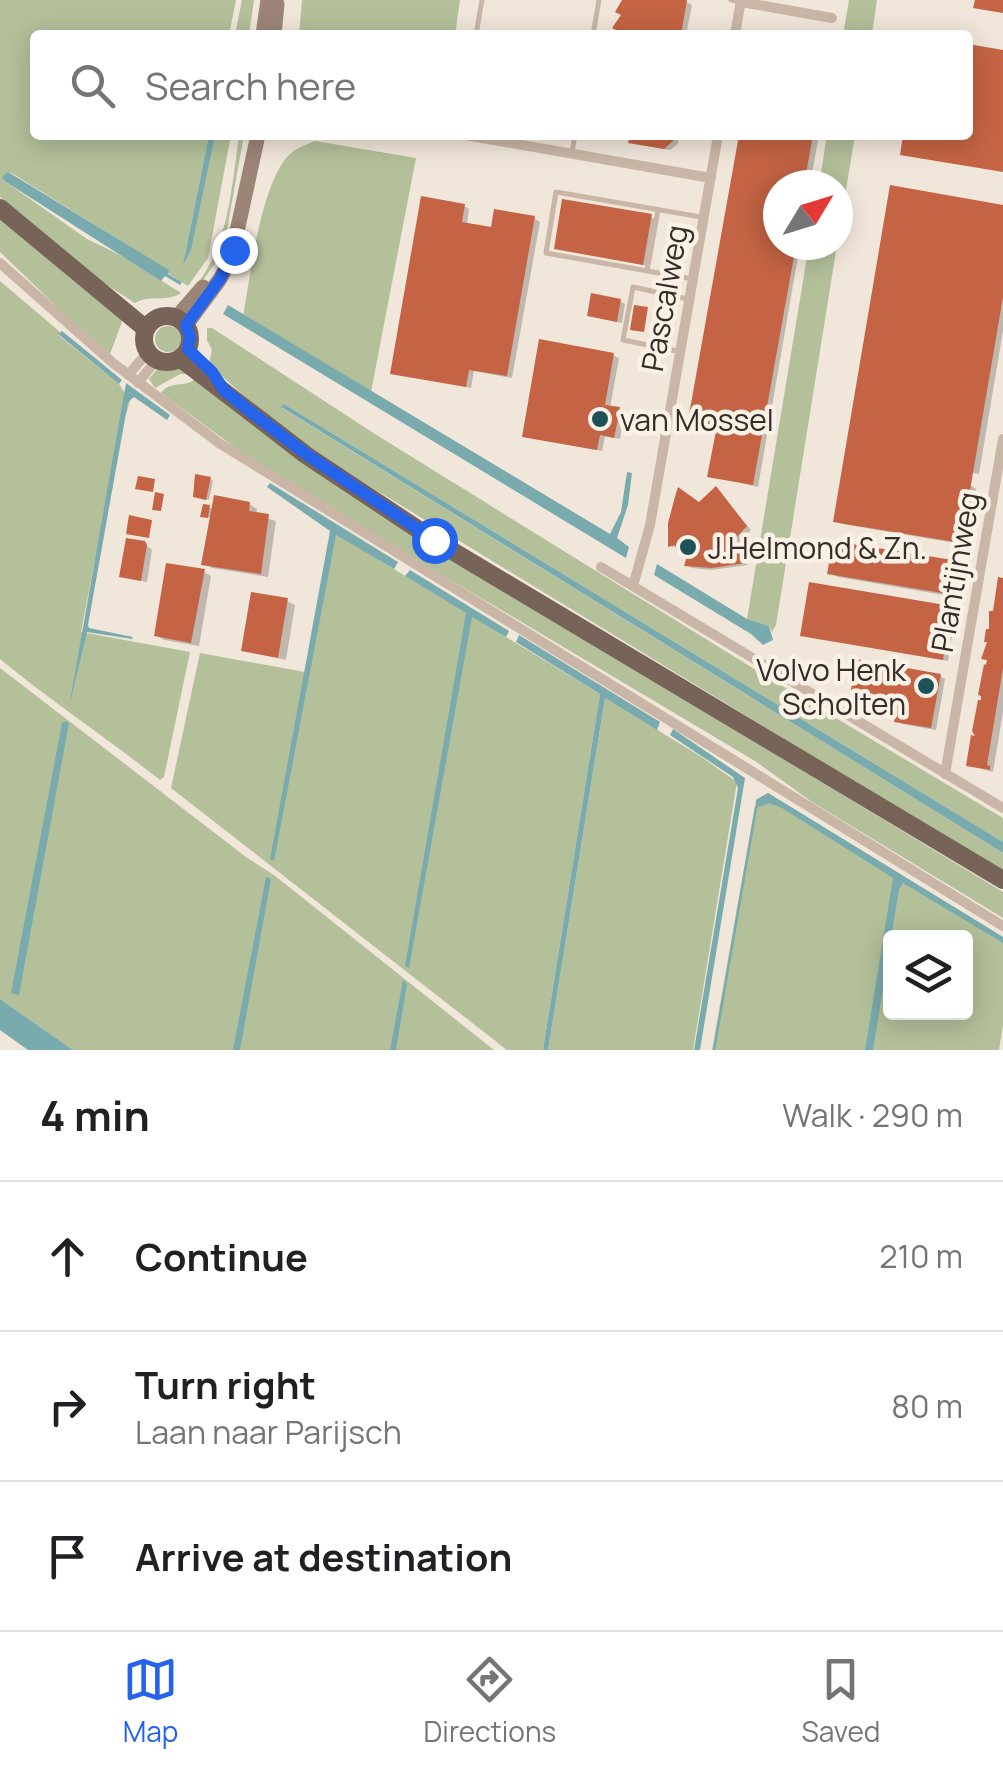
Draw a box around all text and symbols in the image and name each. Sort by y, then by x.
search box [30,30,973,140]
icon: search [65,58,120,113]
text: Search here [145,59,356,111]
north arrow [763,170,853,260]
street label: Pascalweg [631,222,697,374]
route end [212,228,258,274]
place label: van Mossel [620,399,774,440]
marker: van Mossel [589,408,611,430]
street label: Plantijnweg [921,489,989,655]
route start [412,518,458,564]
place label: J.Helmond & Zn. [708,527,927,568]
marker: J.Helmond & Zn. [677,536,699,558]
place label: Volvo Henk Scholten [756,649,907,724]
marker: Volvo Henk Scholten [915,675,937,697]
map controls [883,930,973,1020]
button: layers [883,930,973,1020]
text: 4 min [40,1086,150,1144]
text: Walk · 290 m [782,1093,963,1137]
icon: ahead [40,1229,95,1284]
text: Continue [135,1230,308,1282]
text: 210 m [879,1234,963,1278]
text: Turn right [135,1358,316,1410]
icon: right [40,1379,95,1434]
text: 80 m [891,1384,963,1428]
text: Laan naar Parijsch [135,1410,402,1454]
icon: arrive [40,1529,95,1584]
text: Arrive at destination [135,1530,512,1582]
tab: Map [123,1652,178,1750]
tab: Directions [424,1652,556,1750]
tab: Saved [801,1652,880,1750]

